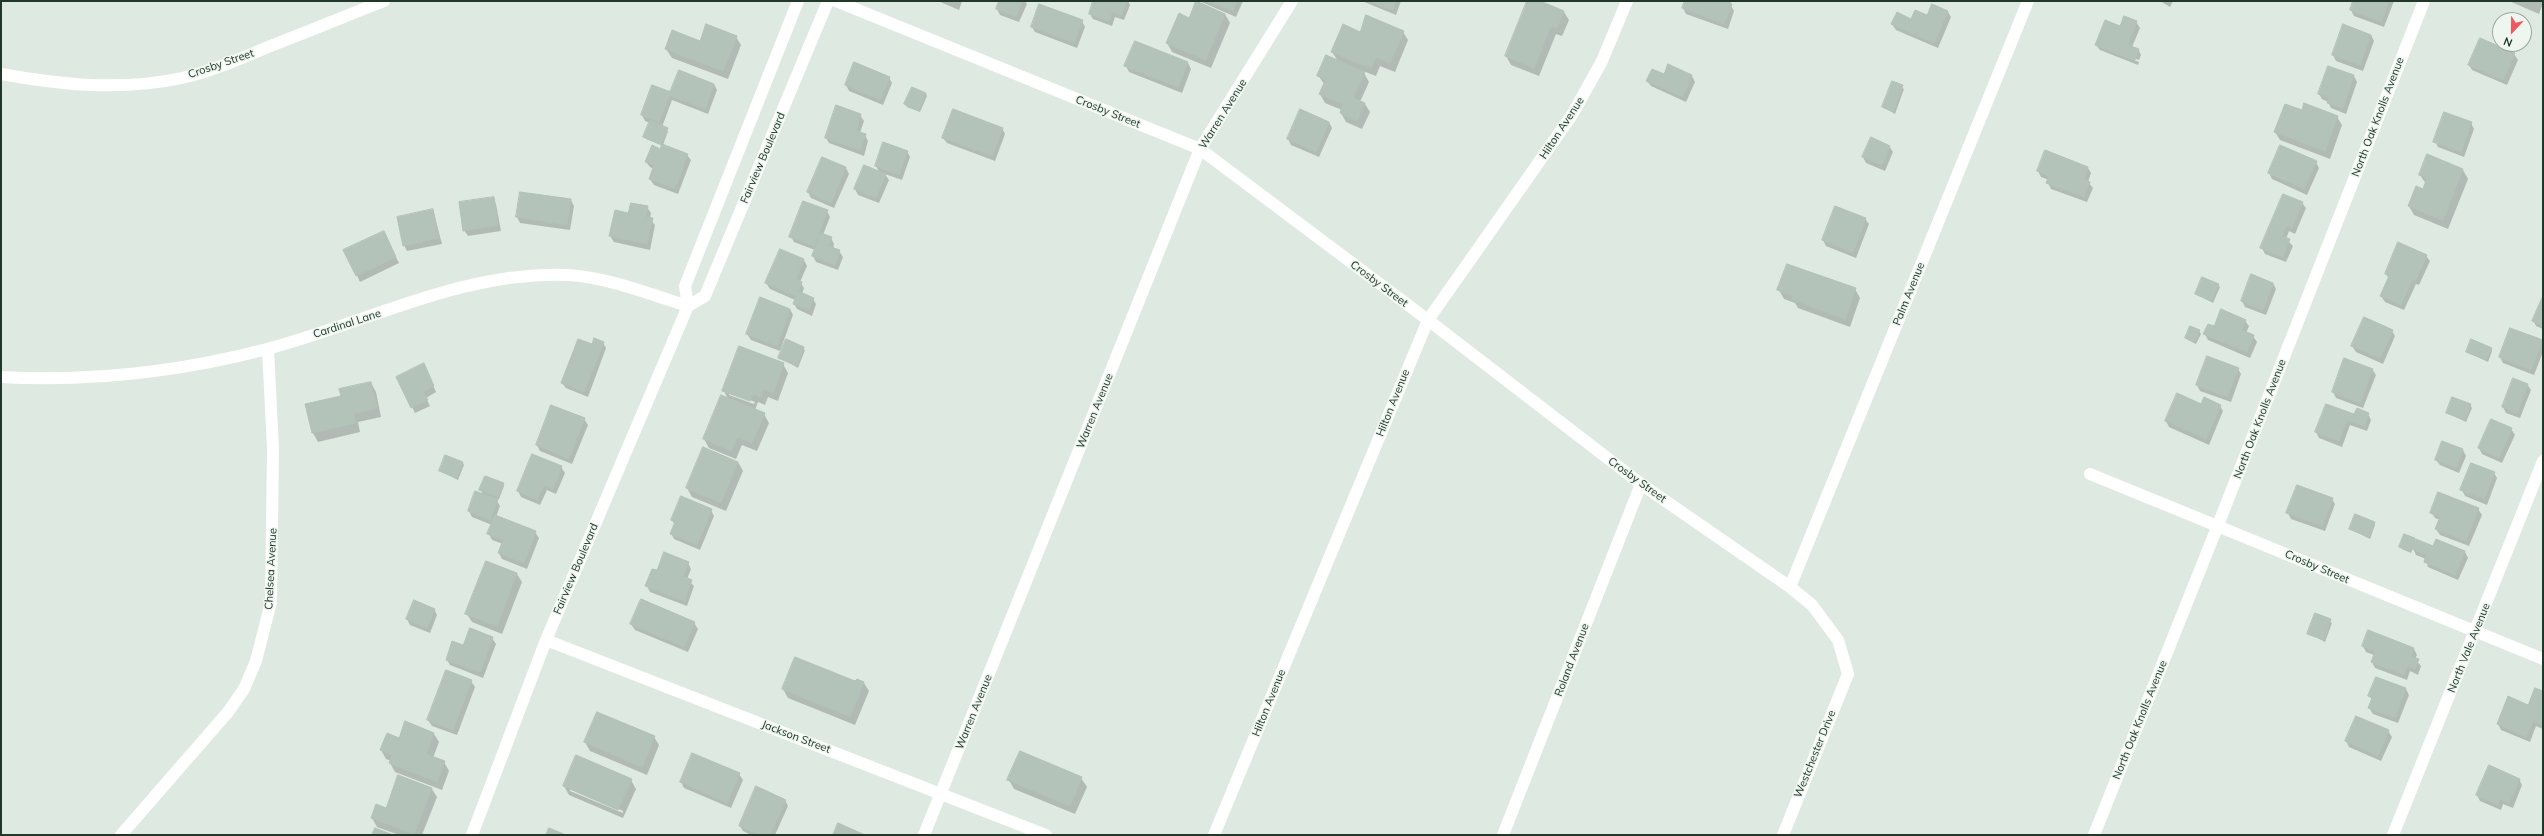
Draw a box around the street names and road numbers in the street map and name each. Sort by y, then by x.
street label: Crosby Street [186,47,256,81]
street label: North Oak Knolls Avenue [2349,55,2407,179]
street label: Warren Avenue [1196,77,1250,151]
street label: Crosby Street [1074,93,1142,131]
street label: Hilton Avenue [1537,94,1587,162]
street label: Fairview Boulevard [738,110,788,206]
street label: Crosby Street [1348,258,1410,310]
street label: Palm Avenue [1890,260,1928,328]
street label: Cardinal Lane [311,307,383,341]
street label: North Oak Knolls Avenue [2231,357,2289,481]
street label: Hilton Avenue [1374,367,1412,439]
street label: Warren Avenue [1074,372,1116,450]
street label: Crosby Street [1605,454,1669,506]
street label: Fairview Boulevard [551,521,601,617]
street label: Chelsea Avenue [262,528,280,610]
street label: Crosby Street [2283,547,2351,587]
street label: North Vale Avenue [2445,601,2493,695]
street label: Roland Avenue [1552,622,1592,698]
street label: North Oak Knolls Avenue [2110,659,2170,781]
street label: Hilton Avenue [1250,667,1288,739]
street label: Warren Avenue [953,673,995,751]
street label: Westchester Drive [1791,708,1839,800]
street label: Jackson Street [760,718,832,756]

